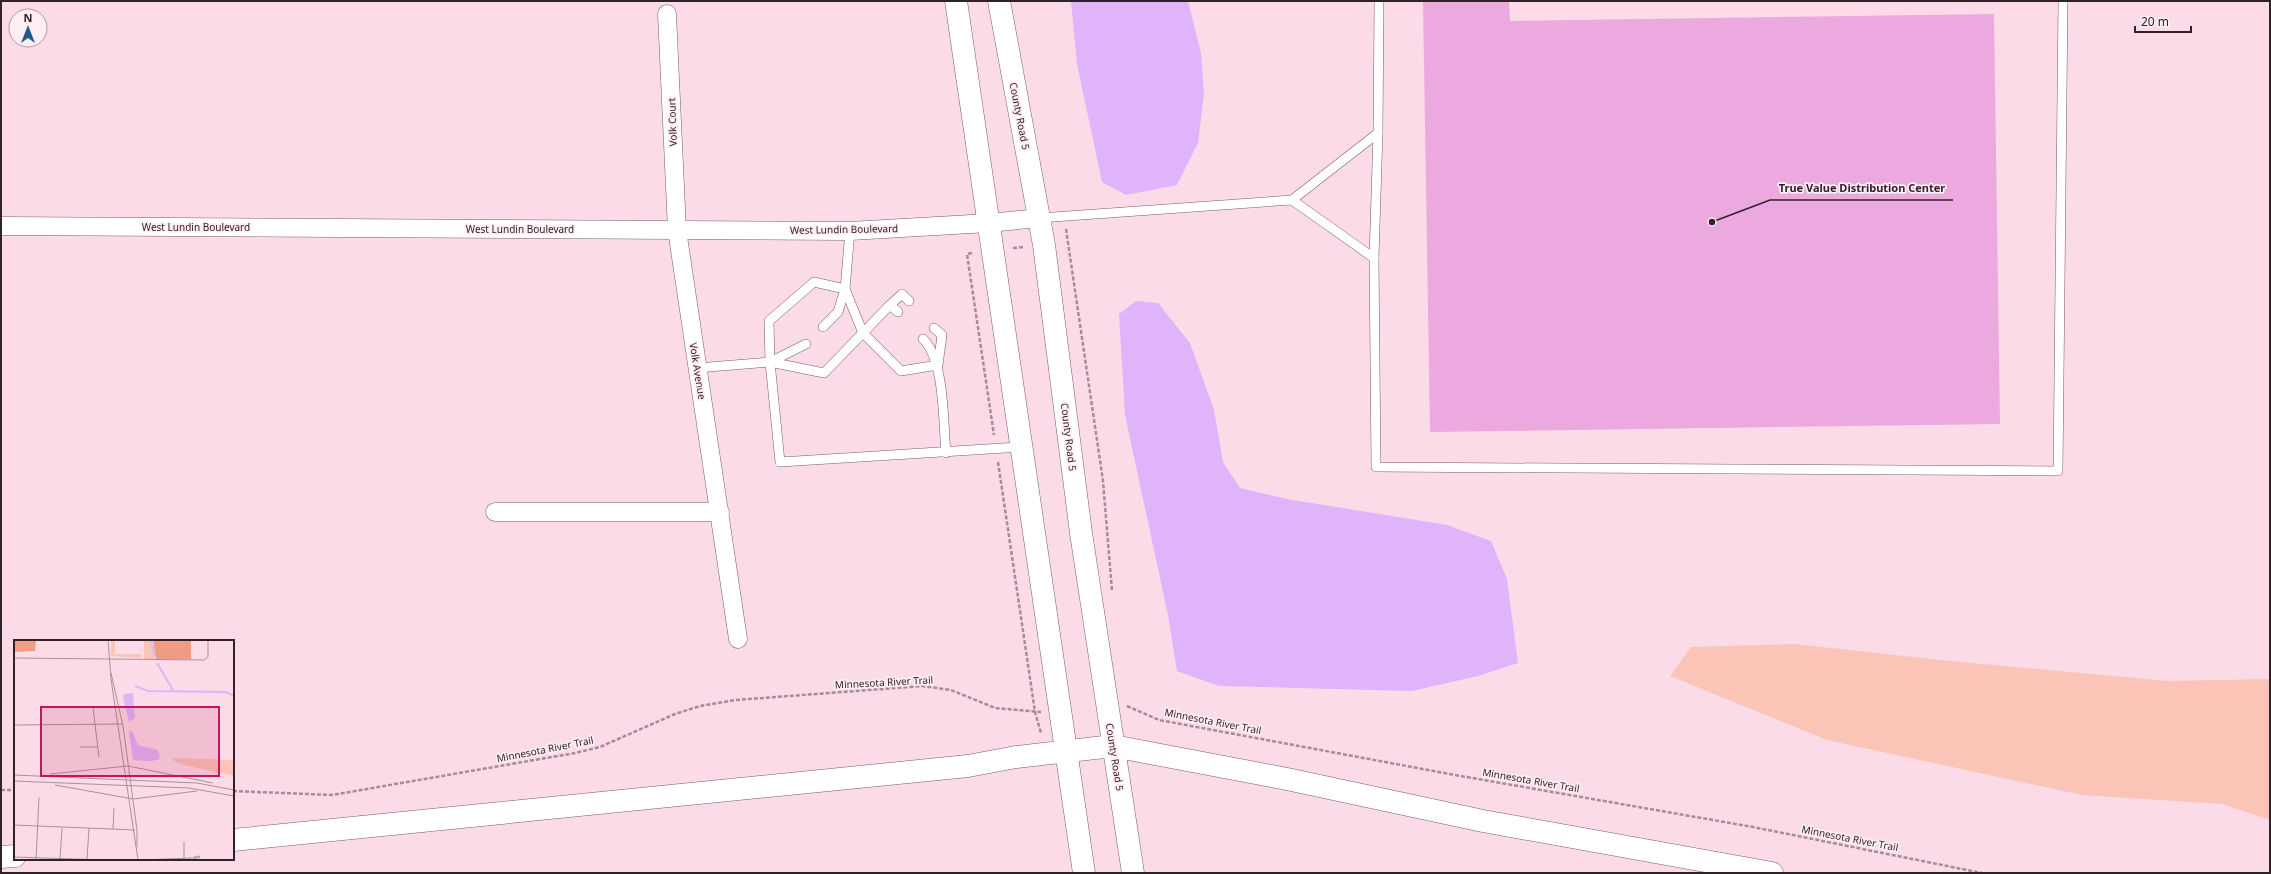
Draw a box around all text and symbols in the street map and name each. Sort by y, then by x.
north arrow [8,8,48,48]
scale bar [2135,8,2191,34]
text: N [24,10,32,25]
text: 20 m [2141,13,2169,30]
street label: County Road 5 [1007,81,1033,151]
street label: Volk Court [664,97,680,147]
callout: True Value Distribution Center [1770,177,1953,200]
text: True Value Distribution Center [1779,180,1945,195]
street label: West Lundin Boulevard [142,220,250,234]
street label: West Lundin Boulevard [790,221,898,237]
street label: West Lundin Boulevard [466,222,574,236]
street label: Volk Avenue [687,342,709,401]
street label: County Road 5 [1058,402,1080,472]
inset map [14,640,234,860]
street label: Minnesota River Trail [835,672,933,692]
street label: Minnesota River Trail [1163,705,1263,737]
street label: County Road 5 [1103,722,1127,792]
street label: Minnesota River Trail [495,733,595,765]
street label: Minnesota River Trail [1481,765,1581,795]
street label: Minnesota River Trail [1800,822,1900,854]

